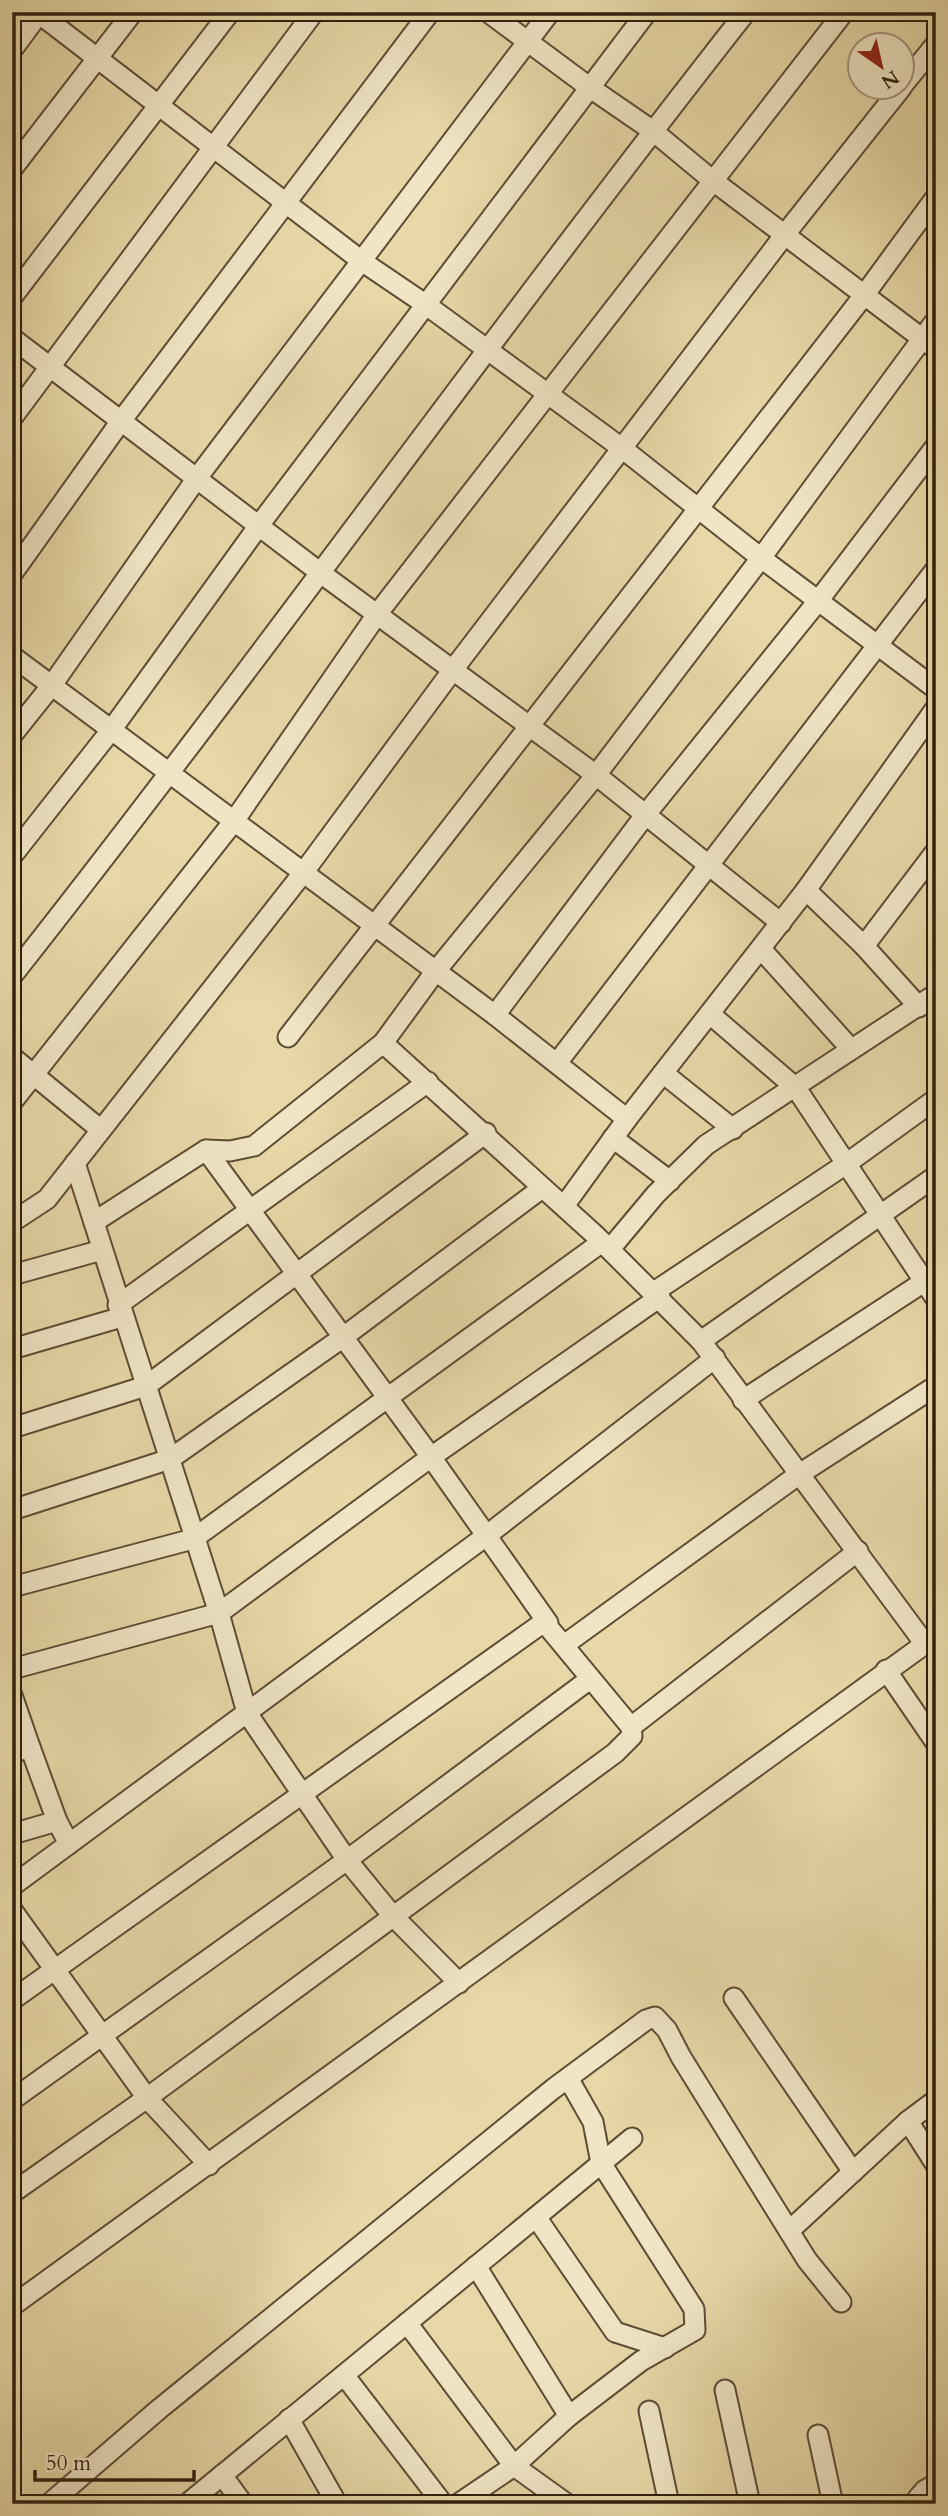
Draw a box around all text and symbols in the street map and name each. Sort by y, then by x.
north arrow [846,32,916,102]
text: N [875,64,904,95]
scale bar [35,2439,194,2483]
text: 50 m [46,2449,91,2478]

